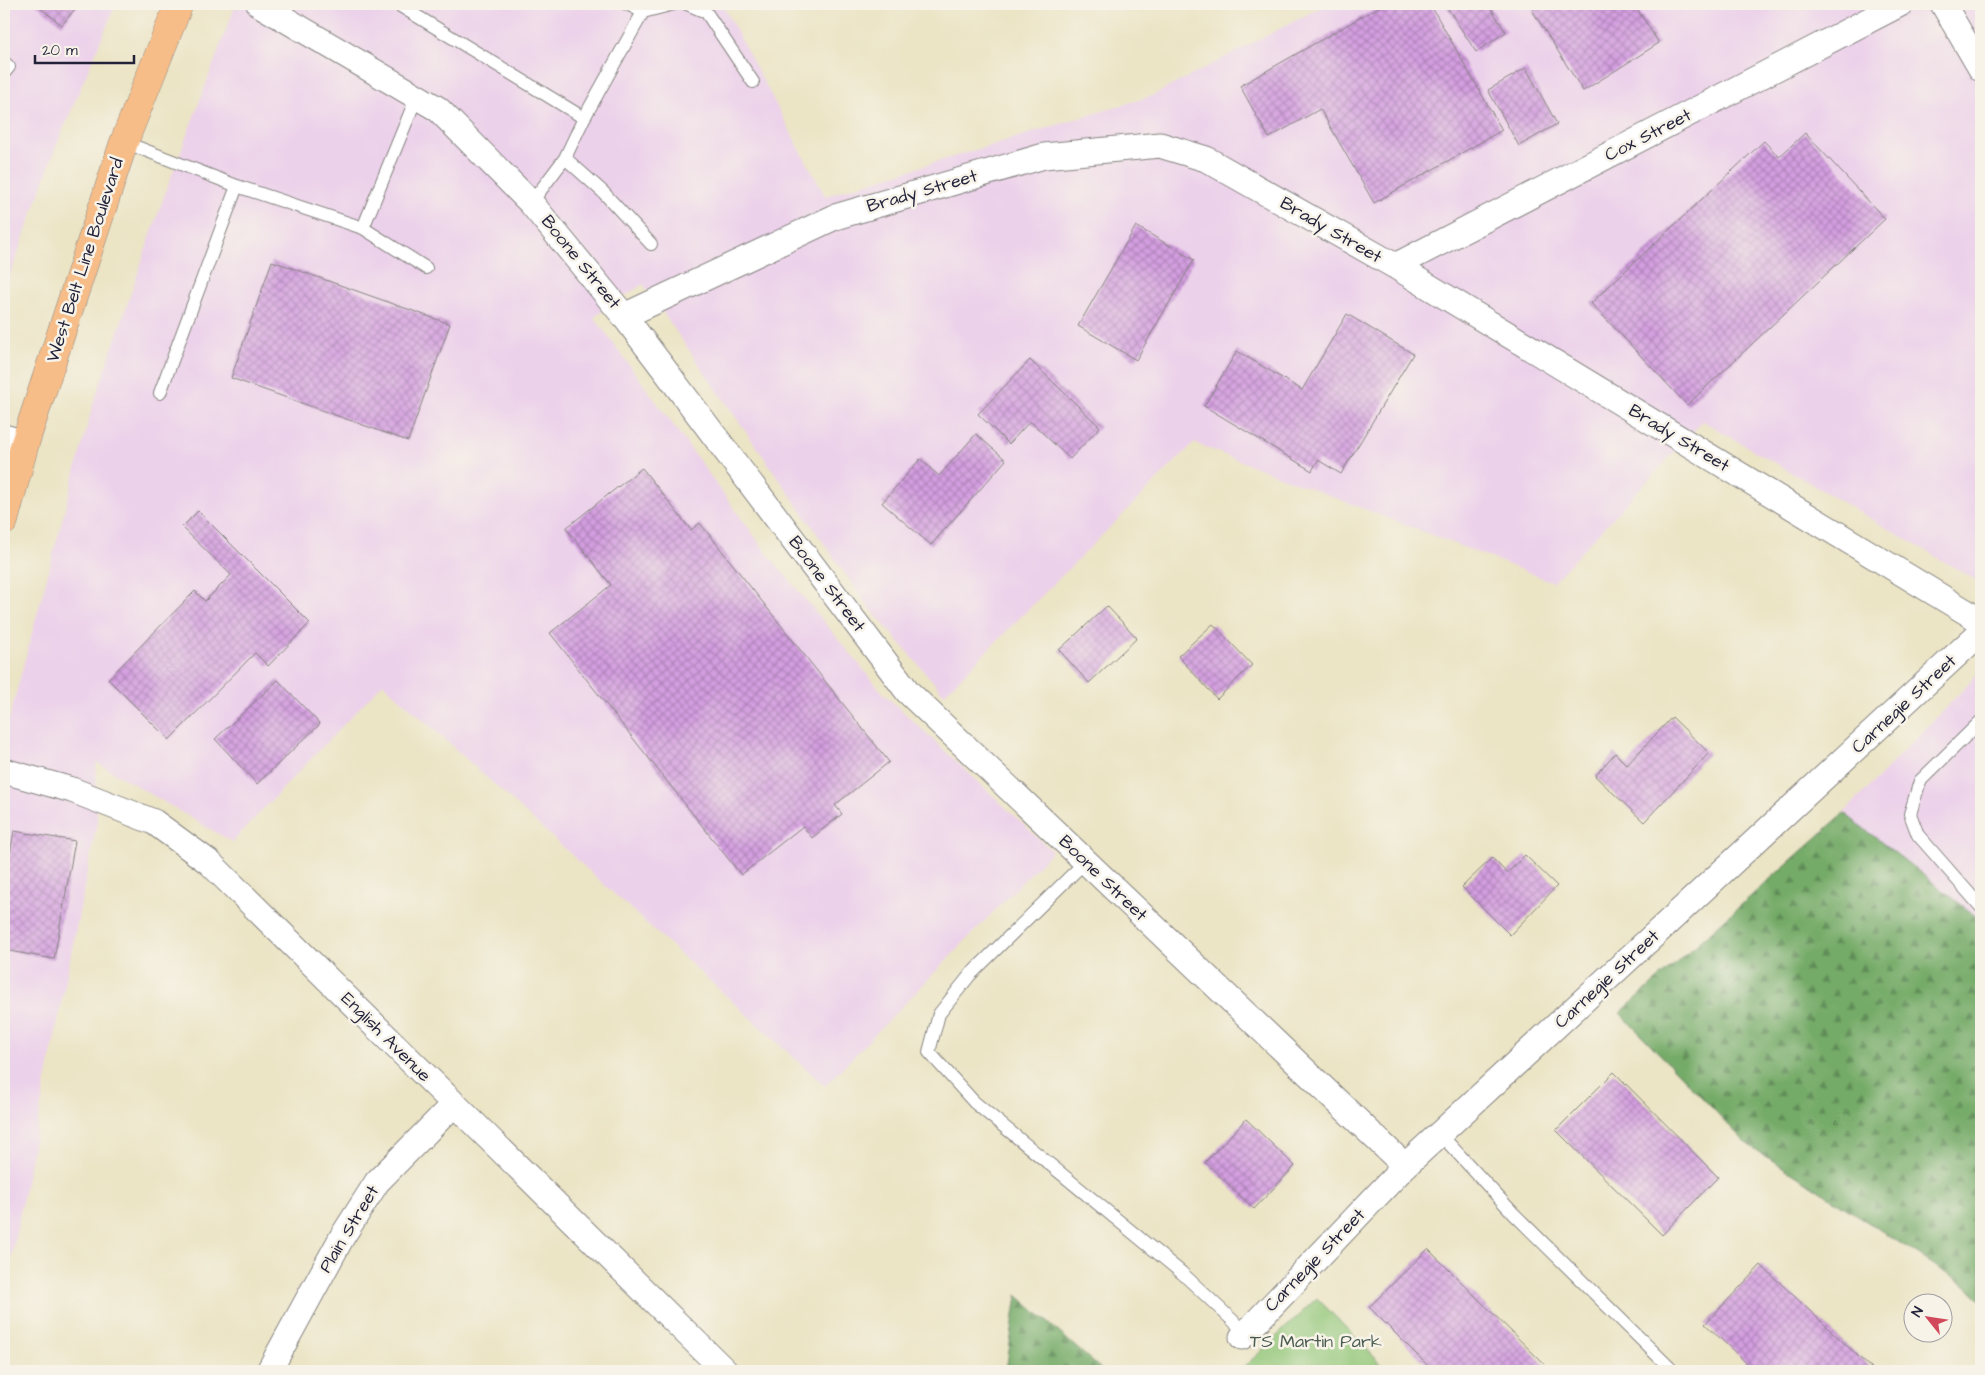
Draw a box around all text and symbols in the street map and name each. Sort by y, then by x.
scale bar [35,32,134,64]
text: 20 m [42,40,78,61]
street label: Cox Street [1600,102,1696,167]
street label: West Belt Line Boulevard [40,155,130,365]
street label: Brady Street [864,163,981,220]
street label: Brady Street [1275,191,1387,270]
street label: Boone Street [535,210,627,315]
street label: Brady Street [1623,398,1735,479]
street label: Boone Street [783,531,872,638]
street label: Carnegie Street [1846,648,1963,760]
street label: Boone Street [1053,829,1153,927]
street label: Carnegie Street [1549,923,1666,1035]
street label: English Avenue [335,986,437,1088]
street label: Plain Street [313,1180,385,1277]
street label: Carnegie Street [1259,1202,1372,1318]
north arrow [1902,1292,1952,1342]
text: N [1907,1303,1929,1321]
park label: TS Martin Park [1250,1329,1382,1354]

